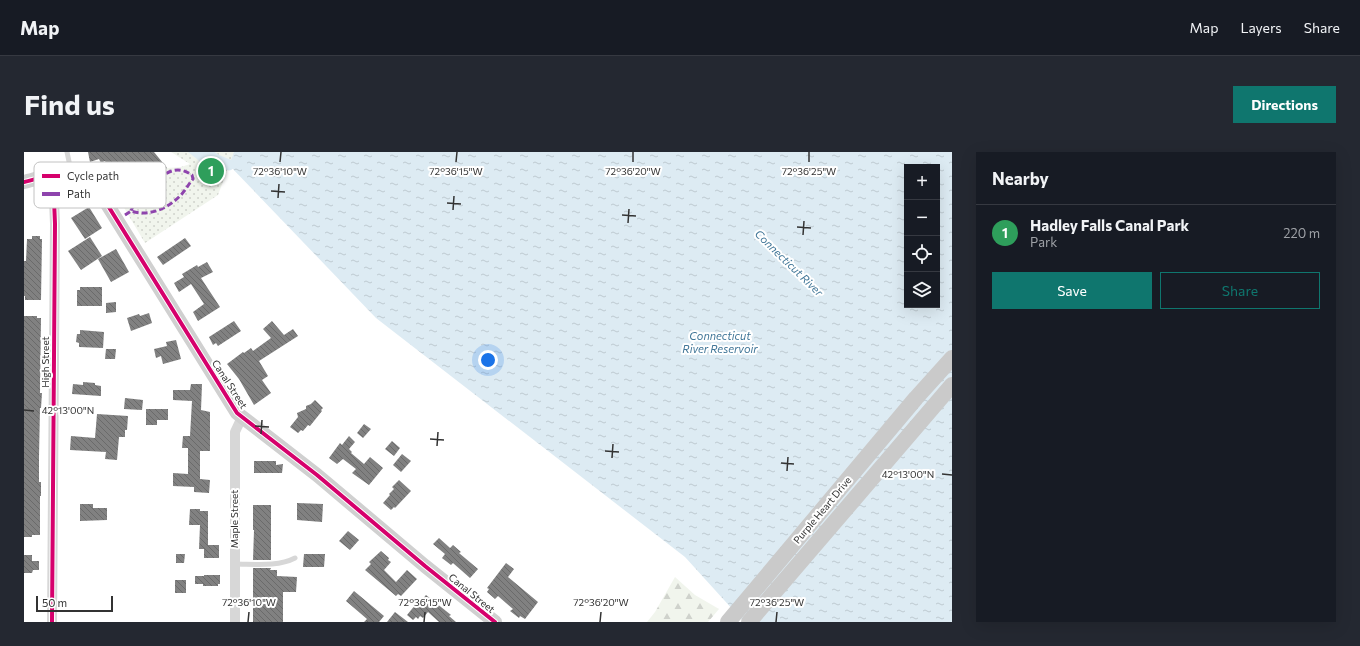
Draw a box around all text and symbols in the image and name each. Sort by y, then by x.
text: Map [20,16,59,39]
text: Map [1190,19,1218,36]
text: Layers [1240,19,1282,36]
text: Share [1304,19,1340,36]
button: Directions [1233,86,1336,123]
text: Find us [24,87,115,121]
pin: 1 [198,156,224,186]
legend [34,162,166,208]
map controls [904,164,940,308]
button: + [904,164,940,200]
text: 72°36'10"W [253,165,307,177]
text: 72°36'15"W [429,165,483,177]
text: 72°36'20"W [605,165,661,177]
text: 72°36'25"W [782,165,836,177]
text: Nearby [992,168,1049,189]
text: Cycle path [67,169,119,182]
text: Path [67,187,90,200]
button: − [904,200,940,236]
text: Hadley Falls Canal Park [1030,216,1189,234]
text: 1 [1002,225,1008,241]
text: 220 m [1283,225,1320,241]
water label: Connecticut River [753,227,826,299]
text: Park [1030,234,1057,250]
button: locate [904,236,940,272]
button: layers [904,272,940,308]
button: Save [992,272,1152,309]
button: Share [1160,272,1320,309]
water label: Connecticut River Reservoir [682,329,758,355]
street label: High Street [39,336,51,388]
your location [478,350,498,370]
street label: Canal Street [210,357,250,411]
text: 42°13'00"N [42,404,94,416]
text: 42°13'00"N [882,468,934,480]
street label: Purple Heart Drive [791,474,853,546]
street label: Maple Street [228,490,240,548]
street label: Canal Street [447,571,497,615]
scale bar [36,594,113,613]
text: 50 m [42,596,67,609]
text: 72°36'10"W [222,596,276,608]
text: 72°36'15"W [398,596,452,608]
text: 72°36'20"W [573,596,629,608]
text: 72°36'25"W [750,596,804,608]

